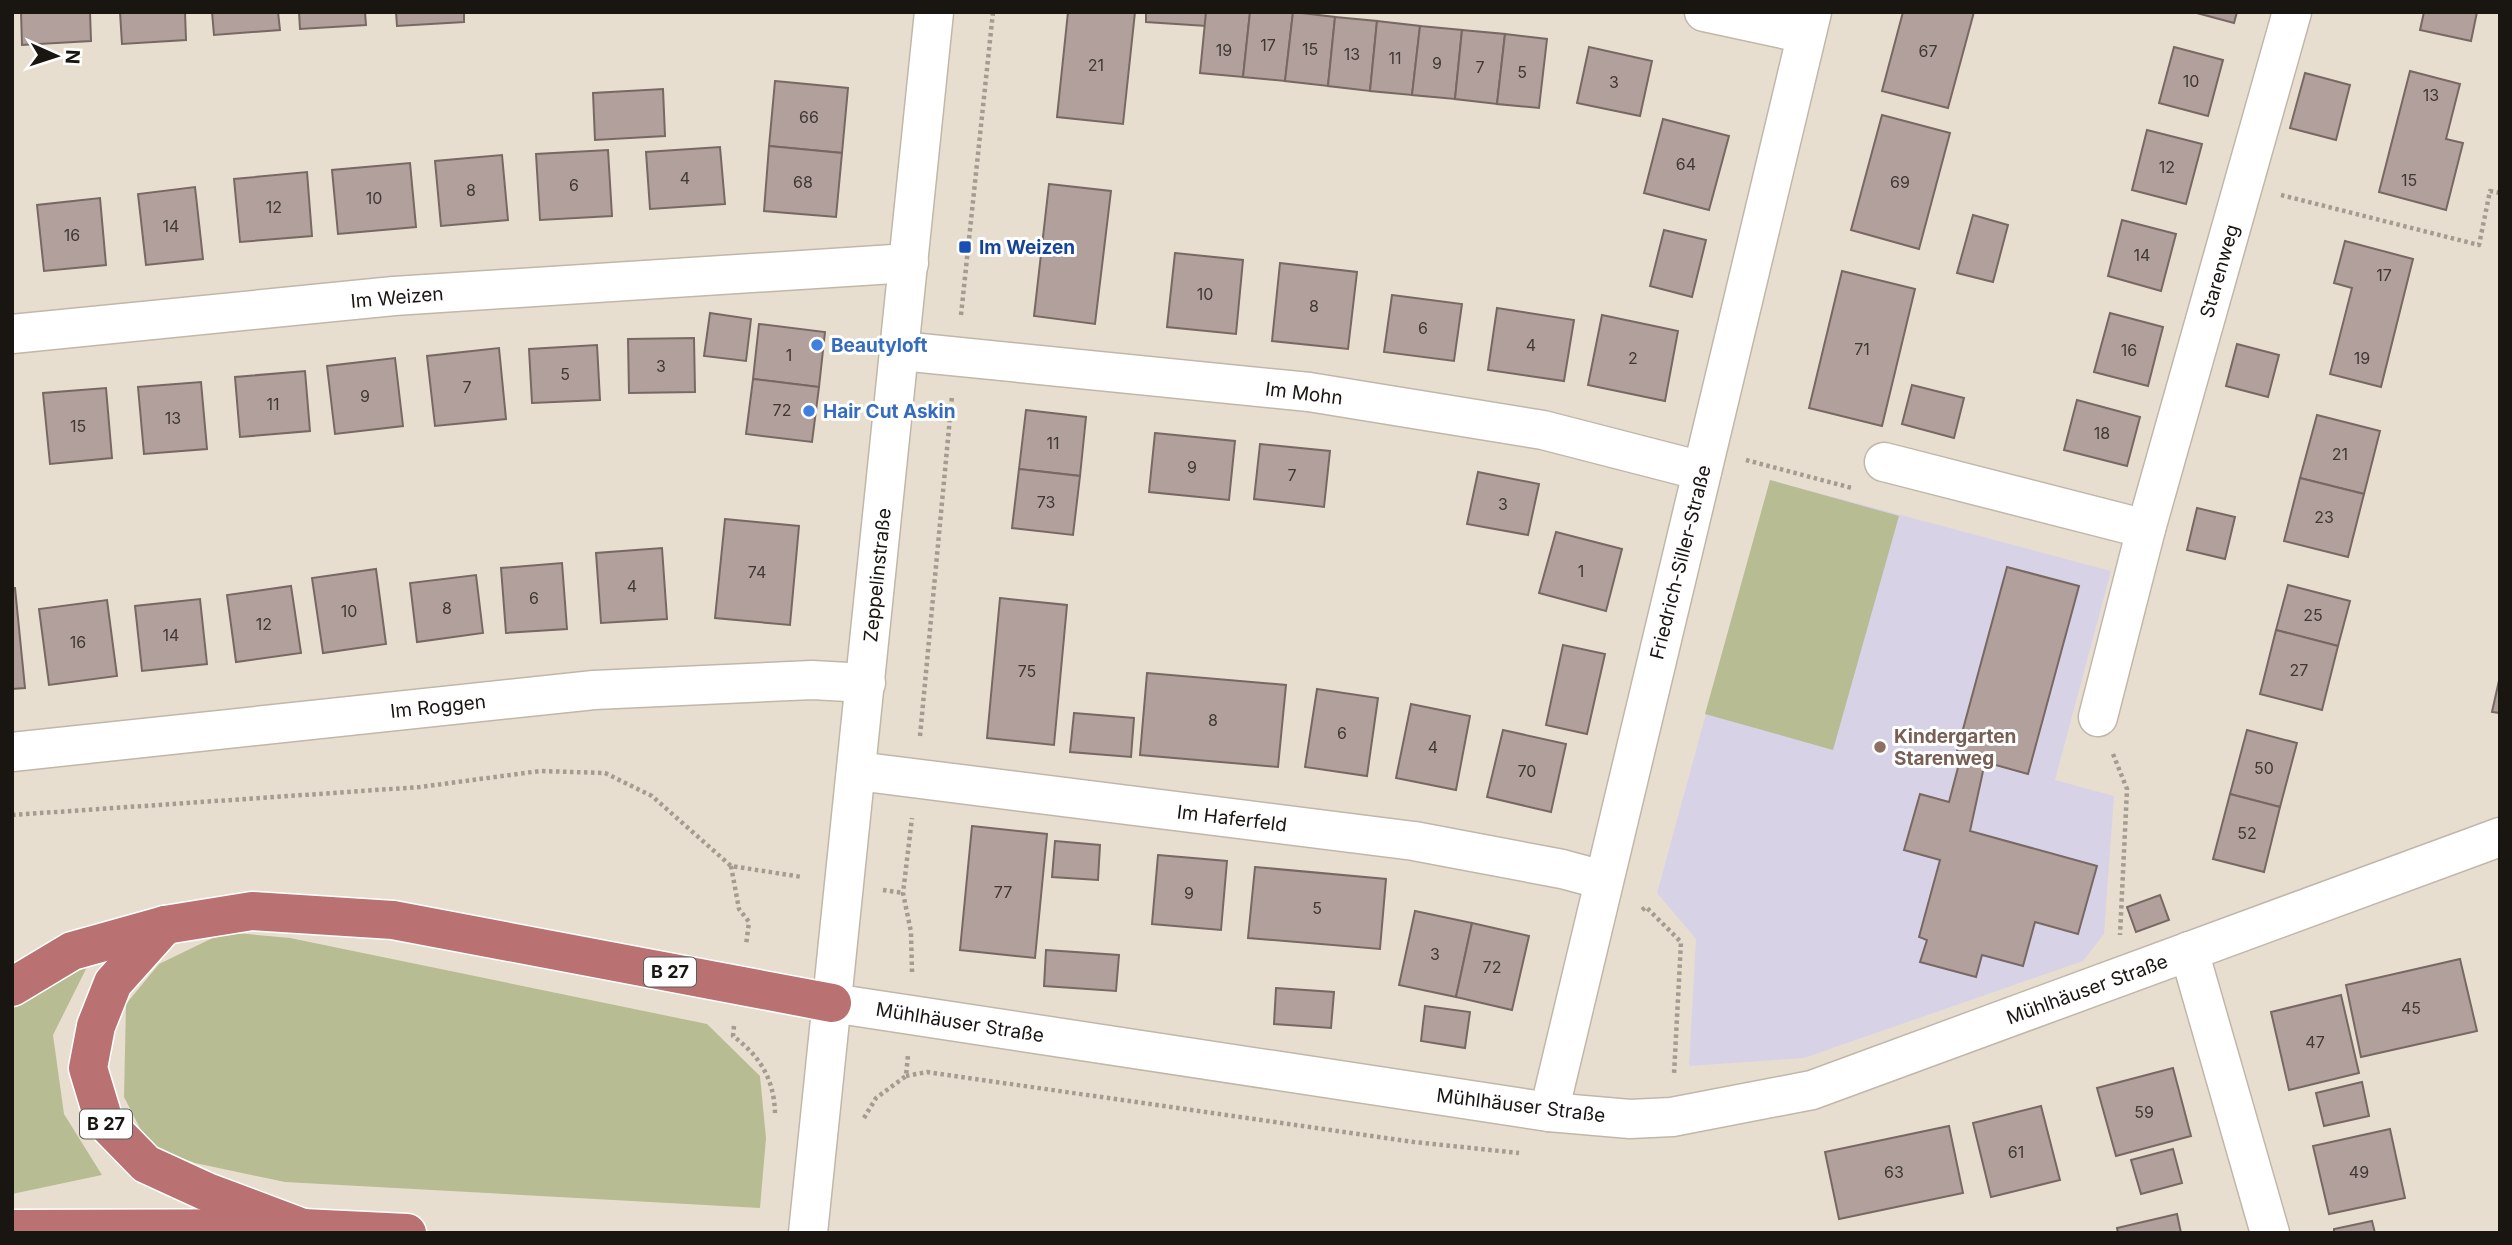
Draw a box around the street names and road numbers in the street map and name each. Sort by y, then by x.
street label: Starenweg [2195,222,2244,321]
street label: Im Weizen [350,282,444,313]
street label: Im Mohn [1264,377,1344,410]
street label: Friedrich-Siller-Straße [1645,463,1716,662]
street label: Zeppelinstraße [859,507,896,643]
street label: Im Roggen [389,690,487,723]
street label: Im Haferfeld [1176,800,1288,837]
street label: Mühlhäuser Straße [2003,950,2171,1029]
road number: B 27 [644,958,696,987]
street label: Mühlhäuser Straße [874,998,1046,1047]
street label: Mühlhäuser Straße [1435,1084,1607,1127]
road number: B 27 [80,1110,132,1139]

